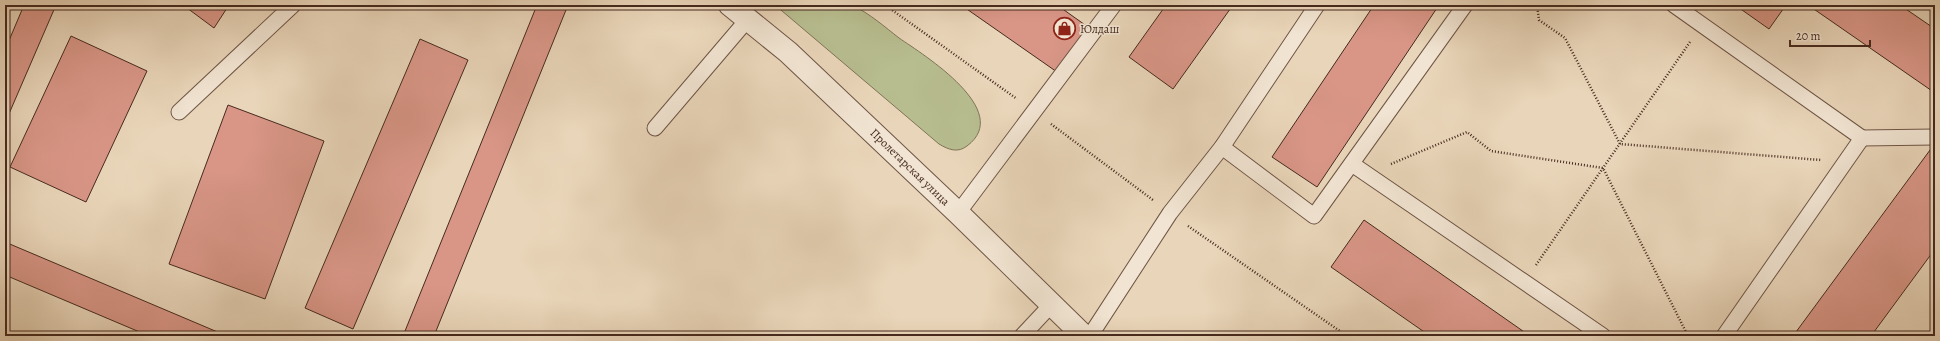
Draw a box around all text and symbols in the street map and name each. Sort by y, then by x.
shop icon: Юлдаш [1052,16,1078,42]
place label: Юлдаш [1080,21,1119,37]
scale bar [1790,22,1870,48]
text: 20 m [1796,28,1820,44]
street label: Пролетарская улица [867,125,954,210]

